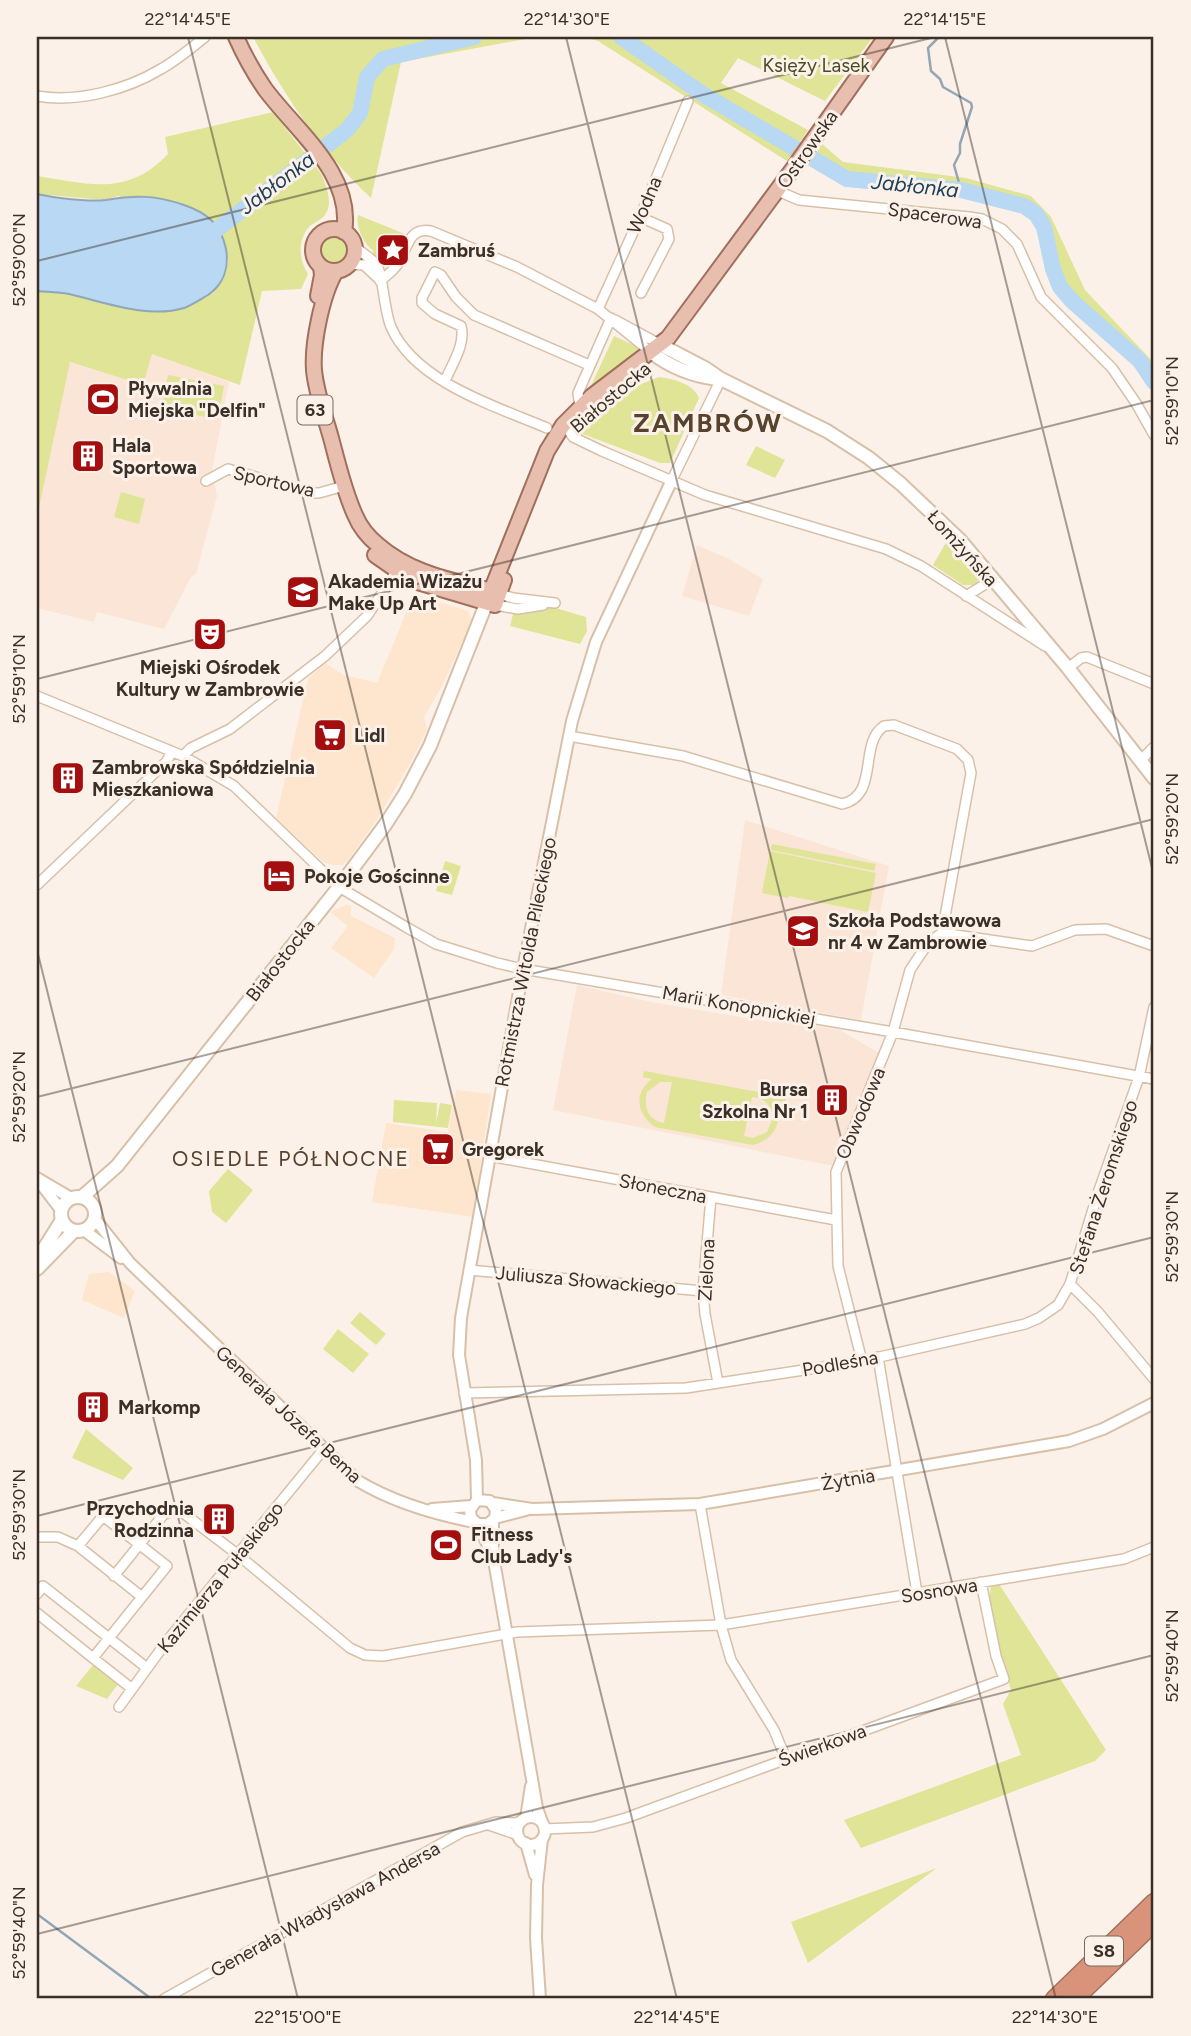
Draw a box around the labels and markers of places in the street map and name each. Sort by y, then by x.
place icon: Zambruś [374,231,412,269]
place label: Zambruś [418,239,495,262]
place label: Pływalnia Miejska "Delfin" [128,377,266,422]
sports icon: Pływalnia Miejska "Delfin" [84,380,122,418]
place label: Hala Sportowa [112,434,197,479]
building icon: Hala Sportowa [69,437,107,475]
place label: Akademia Wizażu Make Up Art [328,570,482,615]
school or university icon: Akademia Wizażu Make Up Art [284,573,322,611]
theatre icon: Miejski Ośrodek Kultury w Zambrowie [191,615,229,653]
place label: Miejski Ośrodek Kultury w Zambrowie [116,656,305,701]
supermarket icon: Lidl [311,716,349,754]
place label: Lidl [354,724,385,747]
place label: Zambrowska Spółdzielnia Mieszkaniowa [92,756,315,801]
building icon: Zambrowska Spółdzielnia Mieszkaniowa [49,759,87,797]
hotel icon: Pokoje Gościnne [260,857,298,895]
place label: Pokoje Gościnne [304,865,450,888]
place label: Szkoła Podstawowa nr 4 w Zambrowie [828,909,1001,954]
school or university icon: Szkoła Podstawowa nr 4 w Zambrowie [784,912,822,950]
place label: Bursa Szkolna Nr 1 [702,1078,808,1123]
building icon: Bursa Szkolna Nr 1 [813,1081,851,1119]
supermarket icon: Gregorek [419,1130,457,1168]
place label: Gregorek [462,1138,545,1161]
building icon: Markomp [74,1388,112,1426]
place label: Markomp [118,1396,200,1419]
place label: Przychodnia Rodzinna [86,1497,194,1542]
building icon: Przychodnia Rodzinna [200,1500,238,1538]
place label: Fitness Club Lady's [471,1523,572,1568]
sports icon: Fitness Club Lady's [427,1526,465,1564]

